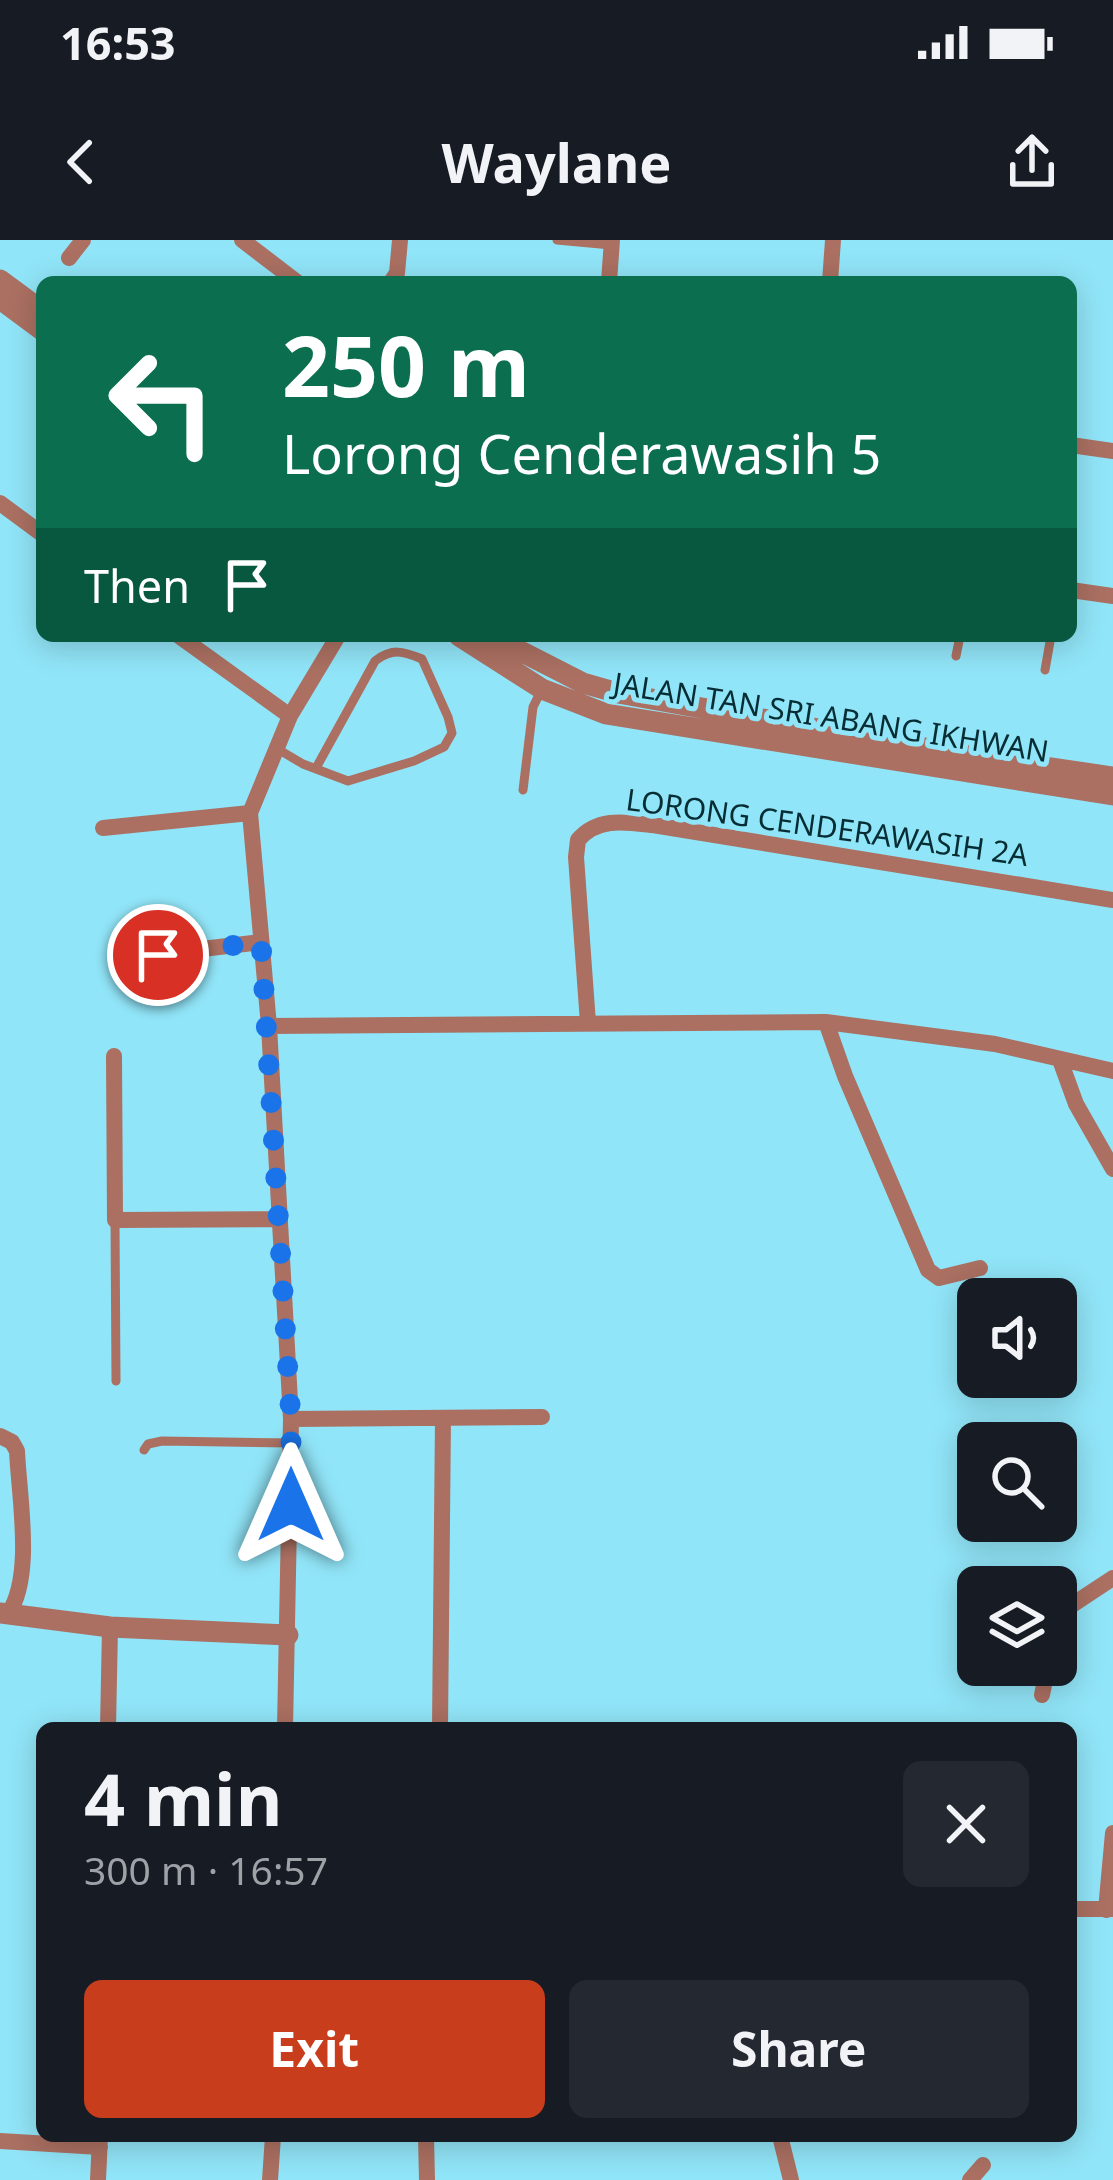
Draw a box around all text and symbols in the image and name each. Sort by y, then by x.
text: 16:53 [60,12,176,73]
text: Waylane [441,125,672,199]
icon: back [48,129,114,195]
icon: share [999,129,1065,195]
text: 250 m [282,307,530,422]
icon: left [84,324,240,480]
text: Lorong Cenderawasih 5 [282,416,881,490]
icon: arrive [214,552,280,618]
text: Then [84,555,190,616]
street label: JALAN TAN SRI ABANG IKHWAN [608,661,1052,771]
street label: LORONG CENDERAWASIH 2A [624,778,1032,875]
pin [107,904,209,1006]
icon: arrive [125,922,191,988]
map controls [957,1278,1077,1686]
button: sound [957,1278,1077,1398]
button: search [957,1422,1077,1542]
position arrow [228,1442,354,1568]
button: layers [957,1566,1077,1686]
text: 4 min [84,1749,282,1847]
button: close [903,1761,1029,1887]
text: 300 m · 16:57 [84,1843,328,1896]
button: Exit [84,1980,545,2118]
button: Share [569,1980,1029,2118]

